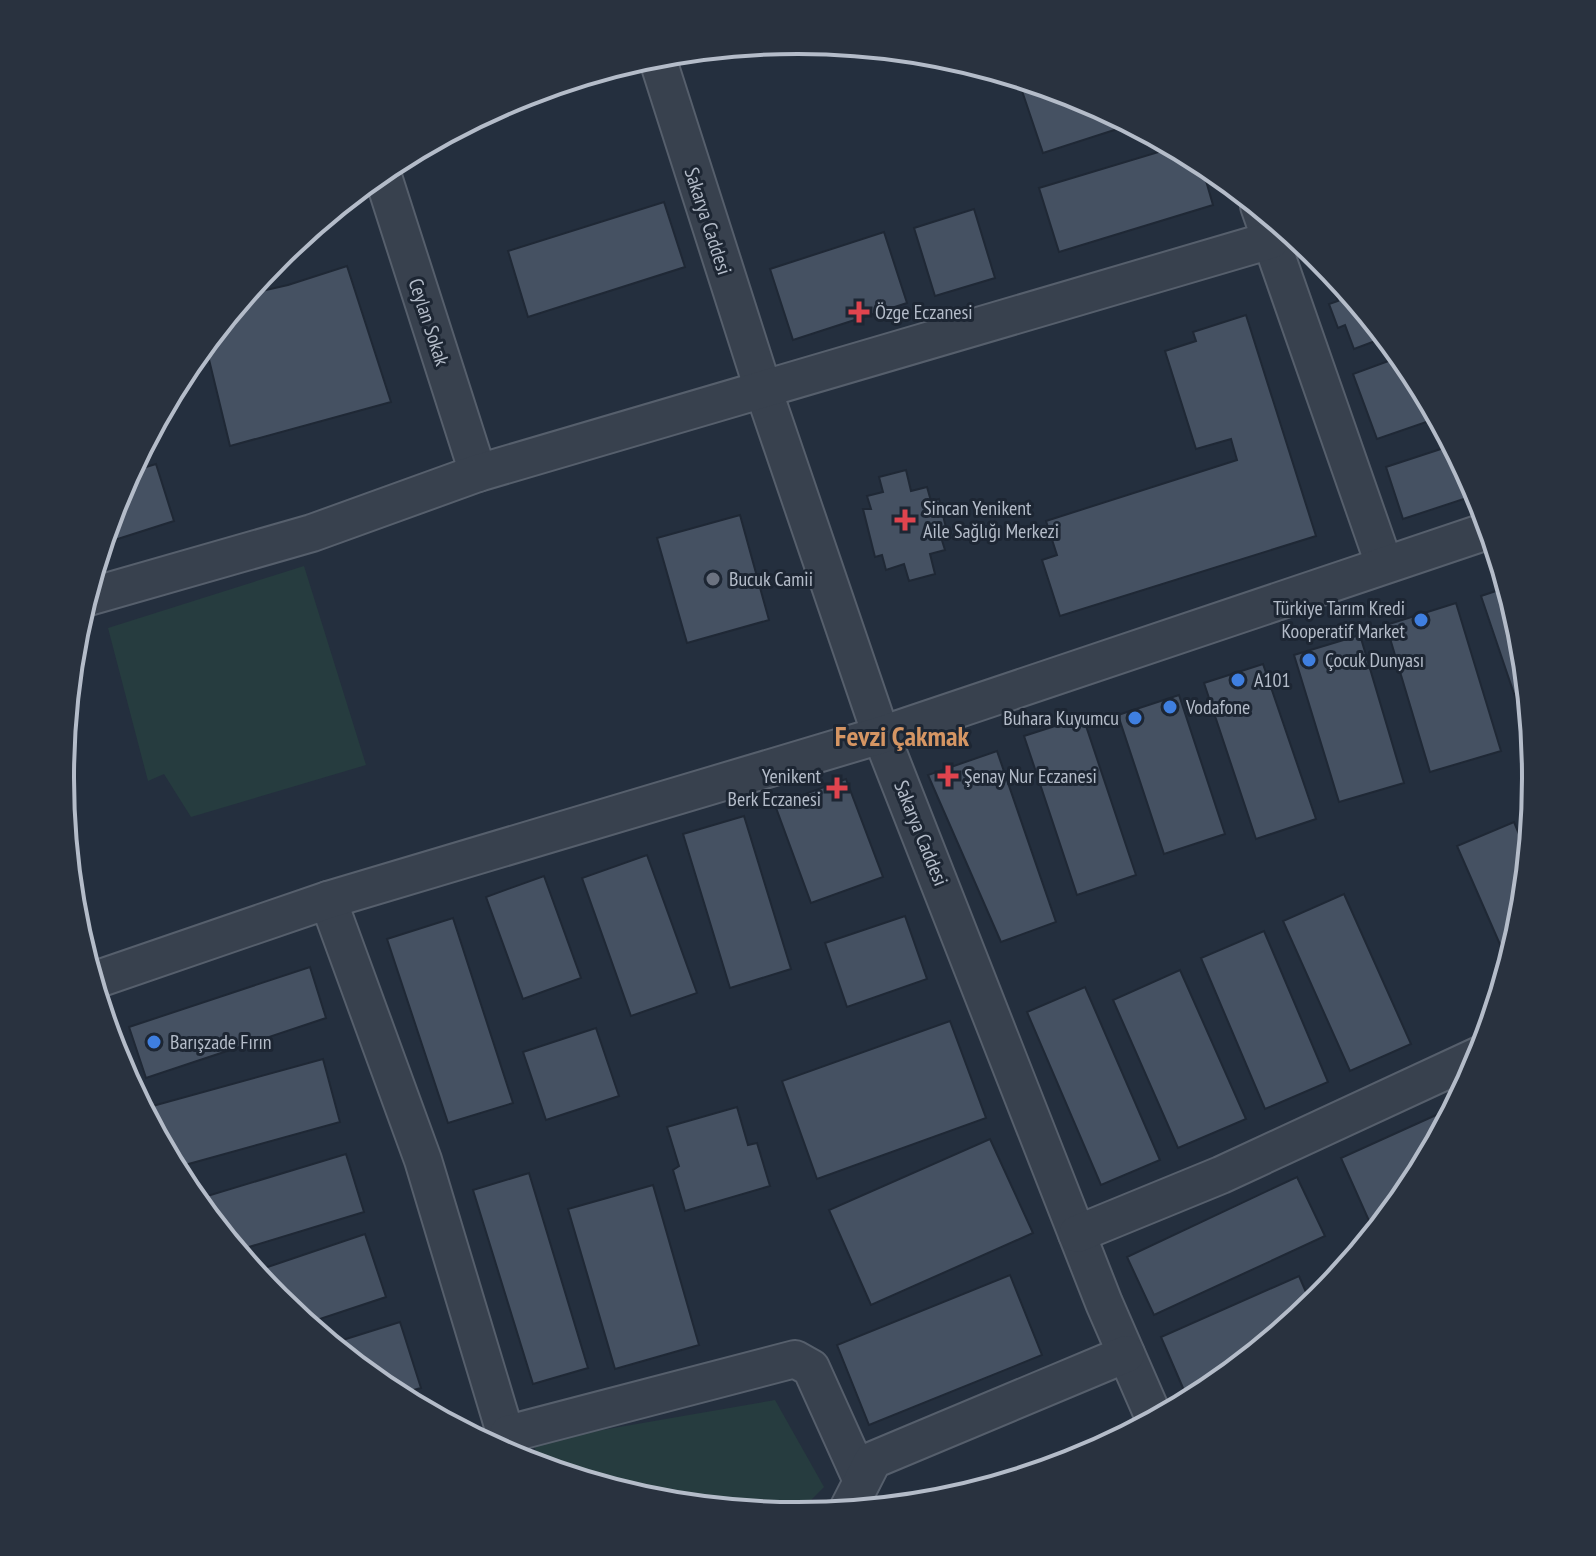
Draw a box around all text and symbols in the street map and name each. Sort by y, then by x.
street label: Sakarya Caddesi [678,164,738,278]
street label: Ceylan Sokak [403,275,455,369]
place label: Özge Eczanesi [875,299,973,325]
marker: Özge Eczanesi [850,303,868,321]
place label: Sincan Yenikent Aile Sağlığı Merkezi [923,495,1059,544]
marker: Sincan Yenikent Aile Sağlığı Merkezi [894,509,916,531]
place label: Bucuk Camii [729,566,813,592]
marker: Bucuk Camii [704,570,722,588]
place label: Türkiye Tarım Kredi Kooperatif Market [1273,595,1405,644]
marker: Türkiye Tarım Kredi Kooperatif Market [1412,611,1430,629]
place label: Çocuk Dunyası [1325,647,1424,673]
marker: Çocuk Dunyası [1300,651,1318,669]
place label: A101 [1254,667,1290,693]
marker: A101 [1229,671,1247,689]
place label: Vodafone [1185,694,1250,720]
marker: Vodafone [1161,698,1179,716]
place label: Buhara Kuyumcu [1003,705,1119,731]
marker: Buhara Kuyumcu [1126,709,1144,727]
district label: Fevzi Çakmak [835,717,970,754]
place label: Yenikent Berk Eczanesi [728,763,821,812]
place label: Şenay Nur Eczanesi [964,763,1097,789]
marker: Şenay Nur Eczanesi [939,767,957,785]
street label: Sakarya Caddesi [888,777,954,889]
marker: Yenikent Berk Eczanesi [828,779,846,797]
place label: Barışzade Fırın [170,1029,272,1055]
marker: Barışzade Fırın [145,1033,163,1051]

